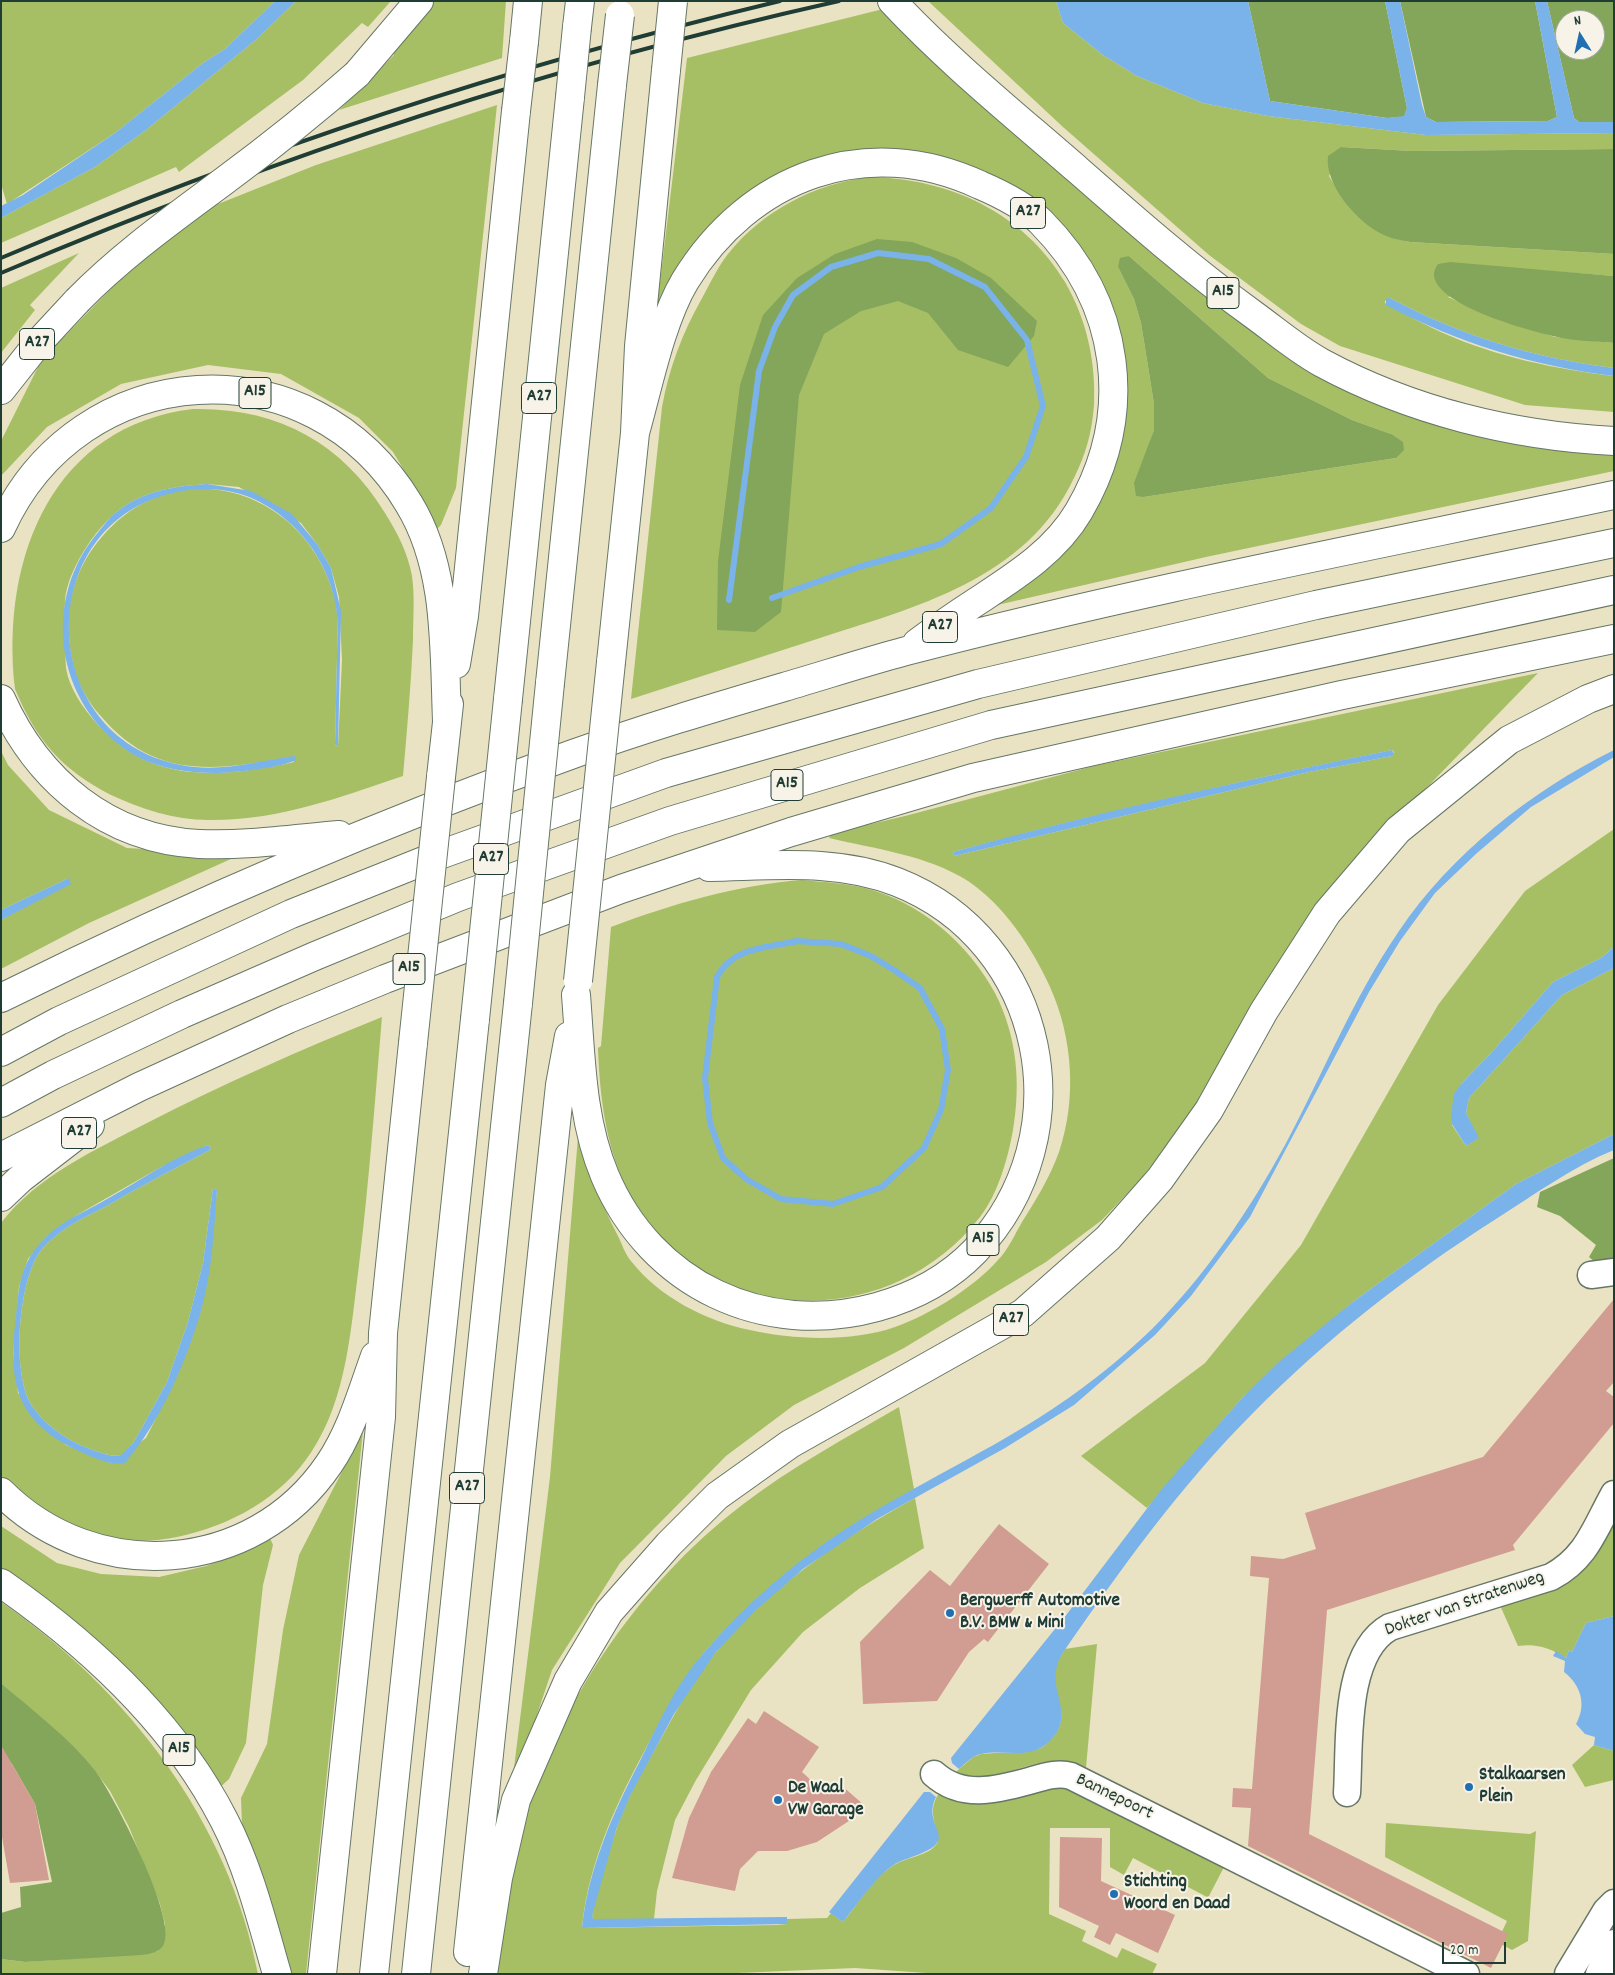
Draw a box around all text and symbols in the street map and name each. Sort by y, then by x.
north arrow [1555,10,1605,60]
text: N [1572,11,1583,32]
road number: A27 [1010,198,1046,228]
road number: A15 [1207,278,1239,308]
road number: A27 [20,328,54,359]
road number: A15 [239,378,271,408]
road number: A27 [522,382,556,413]
road number: A27 [922,612,958,642]
road number: A15 [771,770,803,800]
road number: A27 [474,844,508,874]
road number: A15 [393,954,425,984]
road number: A27 [62,1118,96,1148]
road number: A15 [967,1224,999,1256]
road number: A27 [994,1304,1028,1336]
road number: A27 [450,1472,484,1504]
street label: Dokter van Stratenweg [1382,1567,1548,1643]
place label: Bergwerff Automotive B.V. BMW & Mini [960,1591,1120,1635]
marker: Bergwerff Automotive B.V. BMW & Mini [944,1607,956,1619]
road number: A15 [163,1734,195,1766]
place label: Stalkaarsen Plein [1479,1765,1566,1809]
street label: Bannepoort [1071,1769,1157,1827]
place label: De Waal VW Garage [788,1778,864,1822]
marker: Stalkaarsen Plein [1463,1781,1475,1793]
marker: De Waal VW Garage [772,1794,784,1806]
place label: Stichting Woord en Daad [1124,1872,1230,1916]
marker: Stichting Woord en Daad [1108,1888,1120,1900]
scale bar [1445,1932,1509,1964]
text: 20 m [1450,1940,1478,1962]

